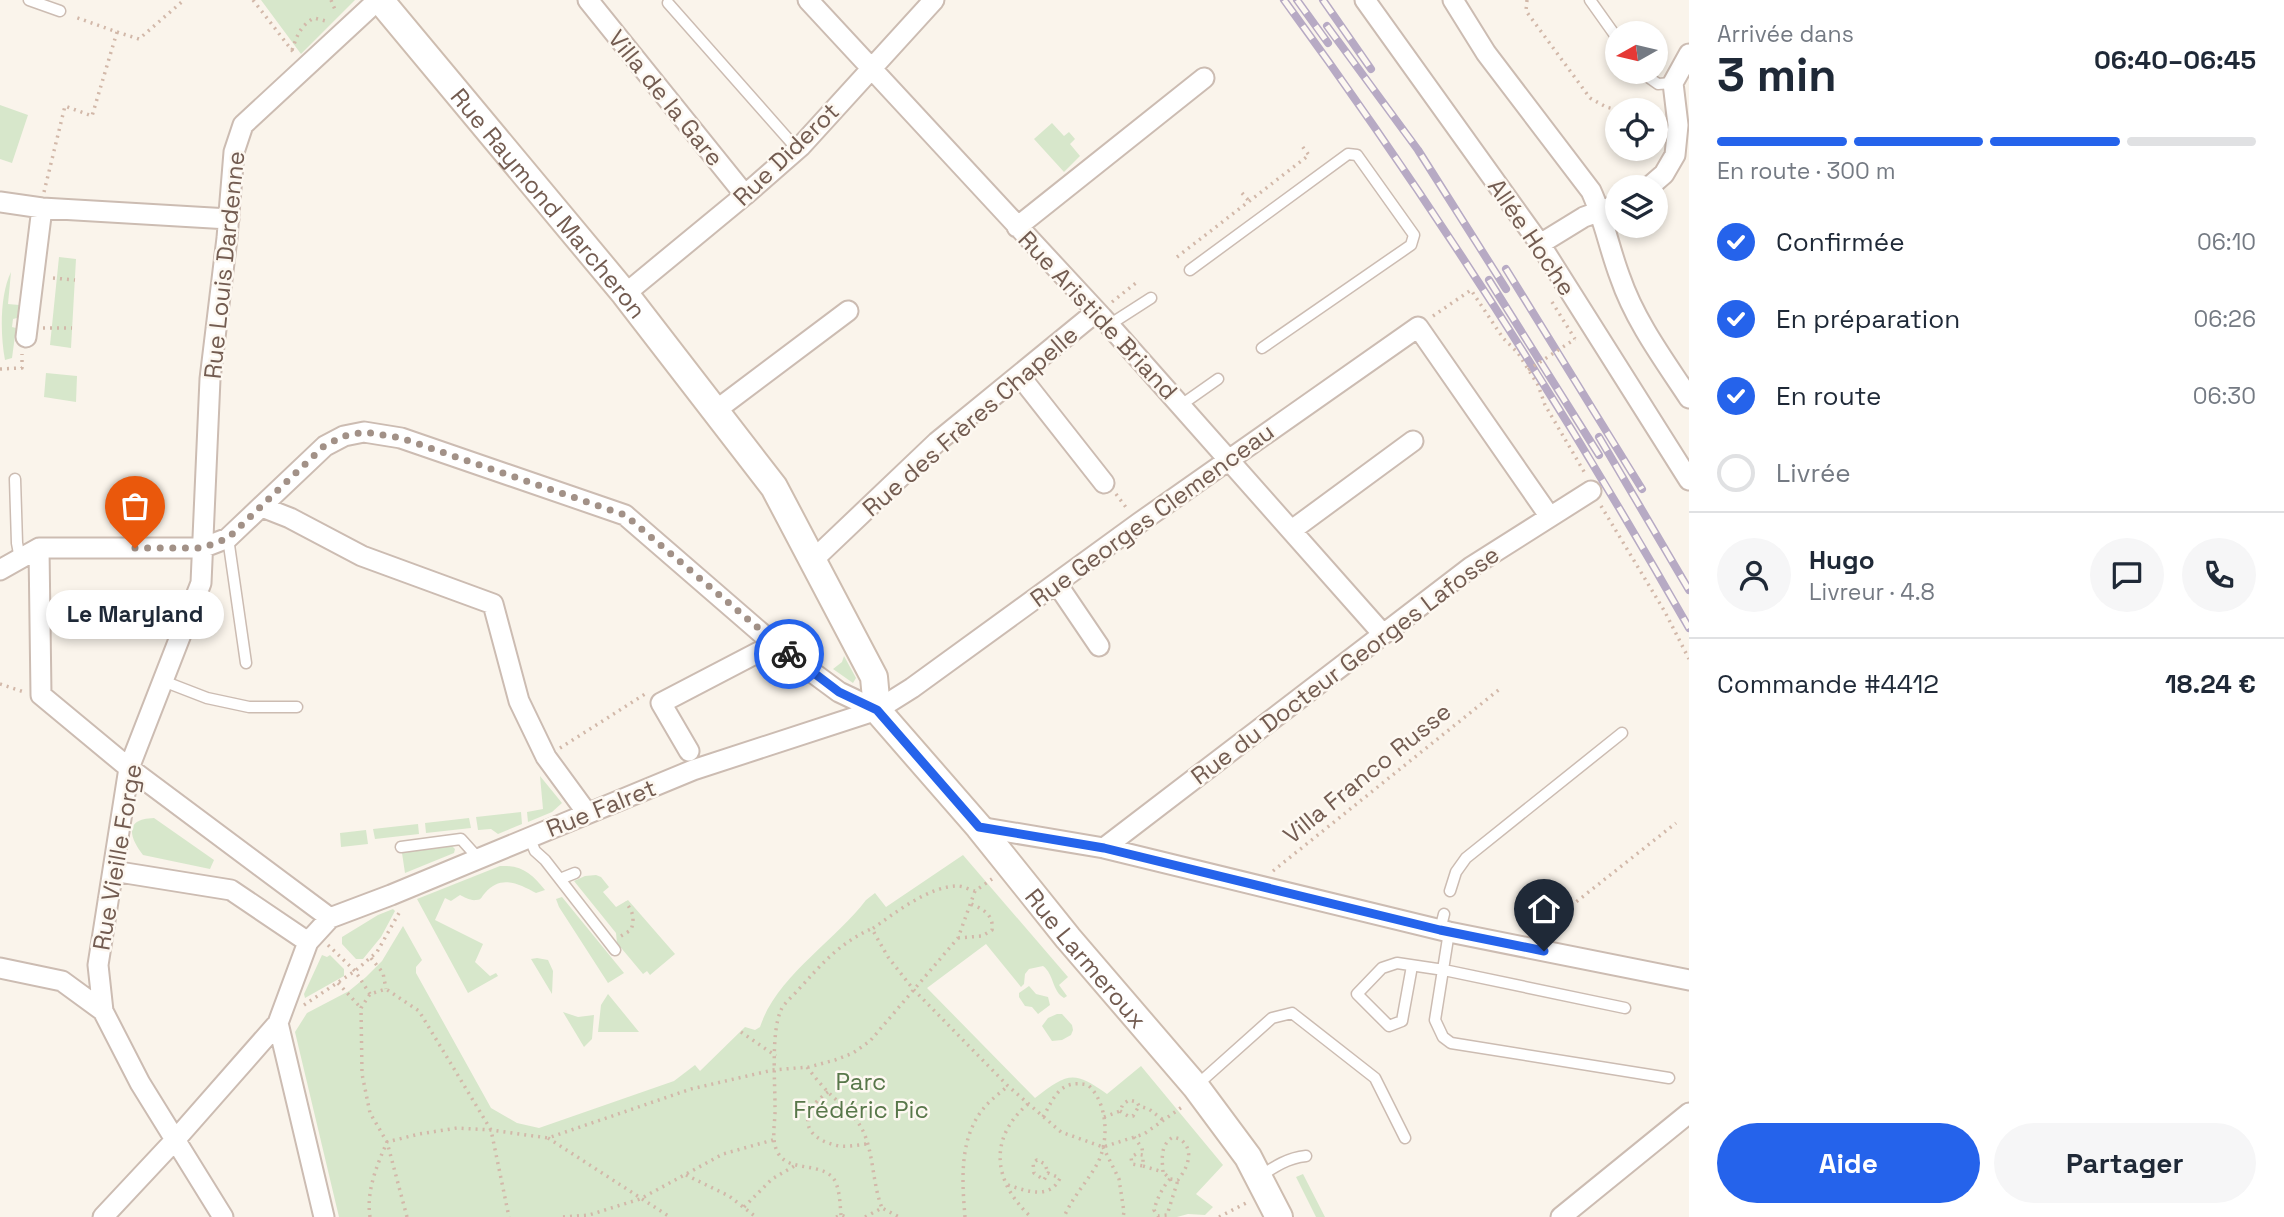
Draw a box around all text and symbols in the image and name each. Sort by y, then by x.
text: Arrivée dans [1717,19,1854,49]
north arrow [1605,21,1668,84]
map controls [1605,21,1668,238]
street label: Villa de la Gare [602,24,730,172]
text: 06:40–06:45 [2094,43,2256,77]
text: 3 min [1717,46,1837,104]
street label: Rue Raymond Marcheron [444,81,653,324]
street label: Rue Diderot [726,96,846,212]
button: locate [1605,98,1668,161]
street label: Rue Louis Dardenne [197,149,251,381]
text: En route · 300 m [1717,156,1895,186]
street label: Allée Hoche [1481,172,1583,302]
button: layers [1605,175,1668,238]
icon: check [1717,223,1755,261]
street label: Rue Aristide Briand [1012,224,1184,406]
text: Confirmée [1776,225,1905,259]
text: 06:10 [2197,227,2256,257]
icon: check [1717,300,1755,338]
text: En préparation [1776,302,1960,336]
text: 06:26 [2193,304,2256,334]
street label: Rue des Frères Chapelle [856,319,1084,523]
icon: check [1717,377,1755,415]
text: En route [1776,379,1881,413]
text: 06:30 [2193,381,2256,411]
street label: Rue Georges Clemenceau [1024,416,1280,614]
text: Livrée [1776,456,1851,490]
pin [105,476,165,548]
icon: bag [116,487,154,525]
button: person [1717,538,1791,612]
button: chat [2090,538,2164,612]
button: phone [2182,538,2256,612]
street label: Rue du Docteur Georges Lafosse [1185,539,1505,791]
text: Hugo [1809,543,1875,577]
text: Livreur · 4.8 [1809,577,1935,607]
callout: Le Maryland [46,590,224,639]
text: Le Maryland [67,599,203,629]
courier [754,619,824,689]
icon: bike [770,635,808,673]
text: Commande #4412 [1717,667,1939,701]
text: 18.24 € [2165,667,2256,701]
street label: Villa Franco Russe [1277,696,1457,850]
street label: Rue Vieille Forge [85,761,149,953]
street label: Rue Falret [541,772,661,844]
pin [1514,879,1574,951]
street label: Rue Larmeroux [1019,882,1154,1034]
icon: home [1525,890,1563,928]
park label: Parc Frédéric Pic [793,1066,929,1125]
button: Aide [1717,1123,1980,1203]
button: Partager [1994,1123,2256,1203]

